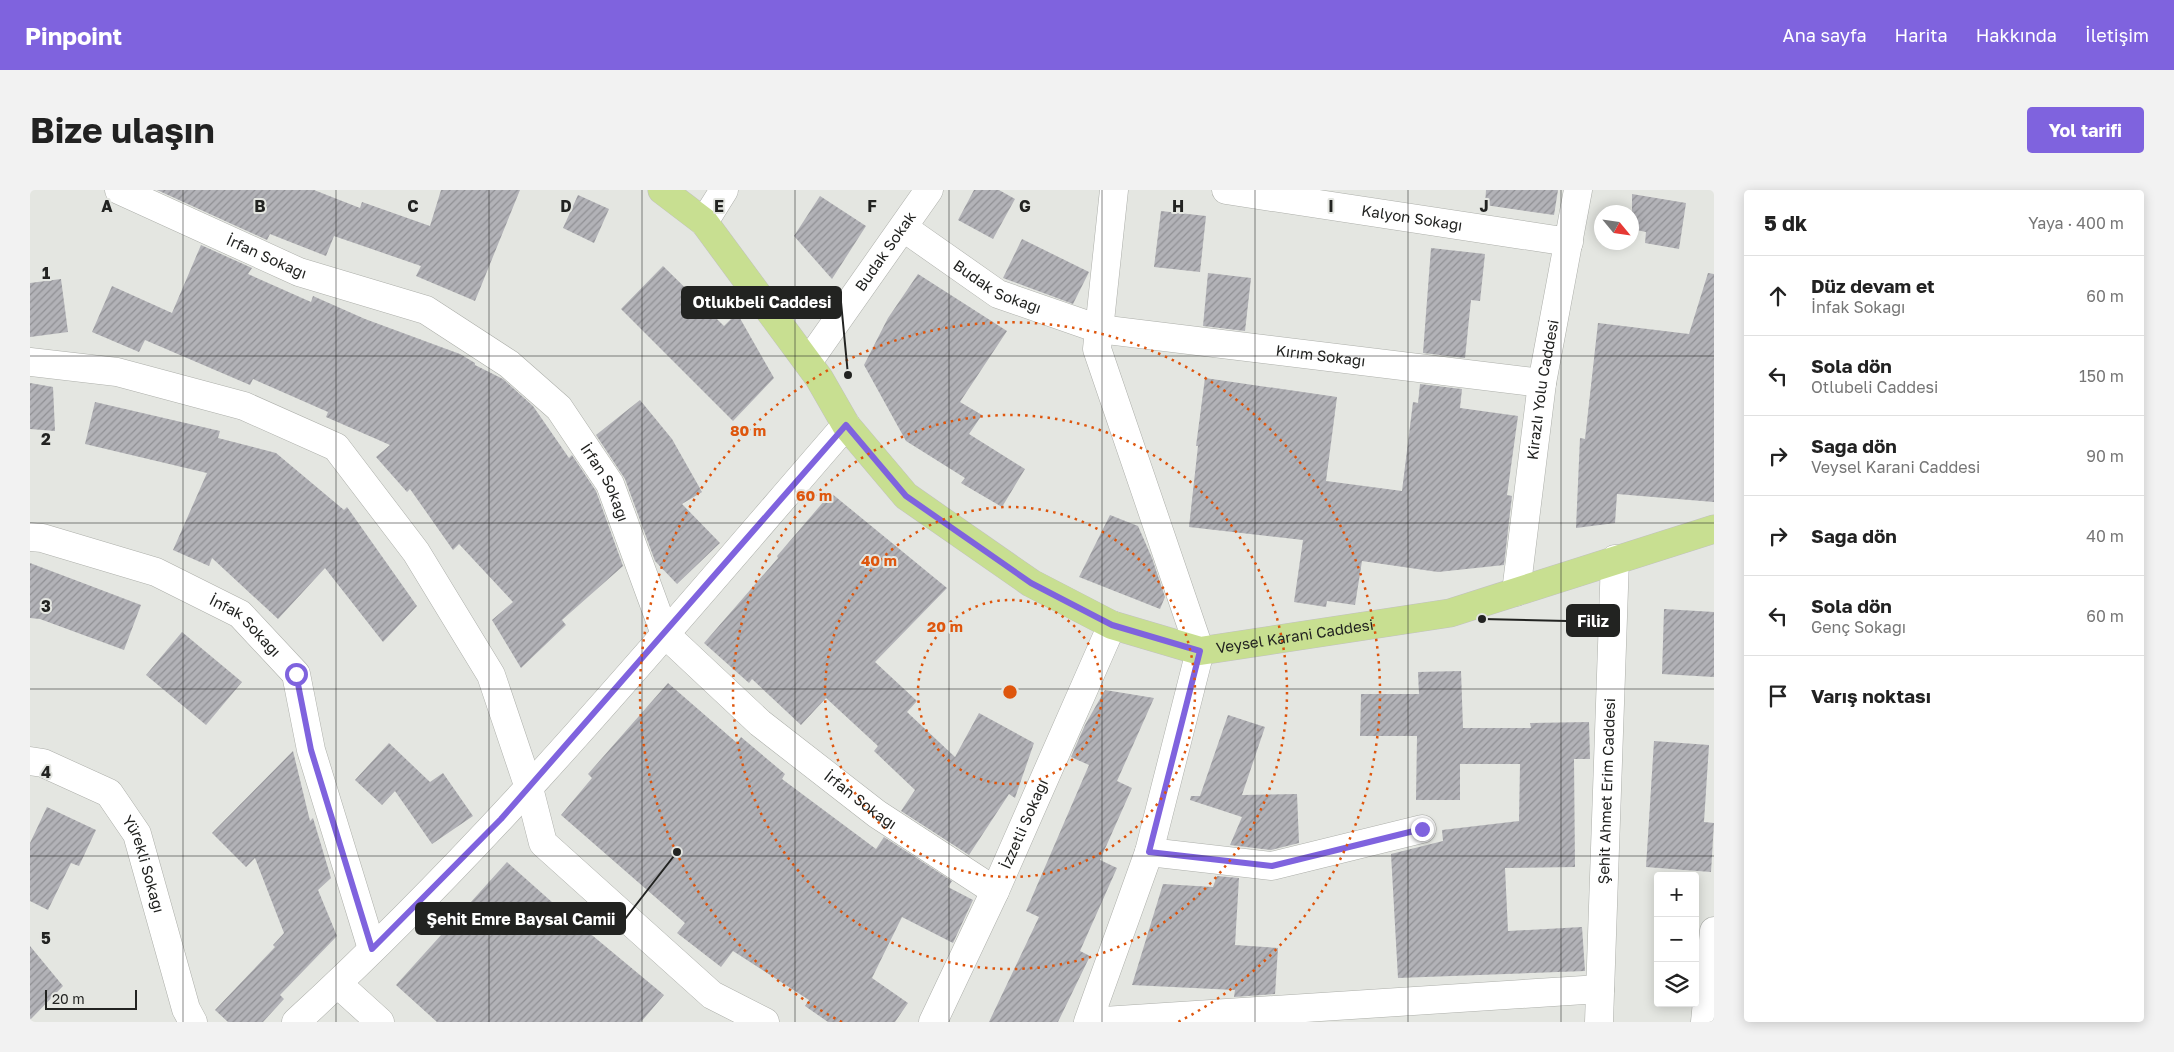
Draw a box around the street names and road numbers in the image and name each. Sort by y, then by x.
street label: Kalyon Sokağı [1360,201,1464,234]
street label: Budak Sokak [851,207,919,294]
street label: İrfan Sokağı [224,230,309,282]
street label: Budak Sokağı [950,255,1044,316]
street label: Kirazlı Yolu Caddesi [1523,318,1562,461]
street label: Kırım Sokağı [1275,341,1367,369]
street label: İrfan Sokağı [577,440,633,524]
street label: İnfak Sokağı [207,590,285,660]
street label: Veysel Karani Caddesi [1215,615,1375,656]
street label: Şehit Ahmet Erim Caddesi [1594,698,1618,885]
street label: İrfan Sokağı [821,766,900,832]
street label: İzzetli Sokağı [996,776,1051,871]
street label: Yürekli Sokağı [119,812,169,915]

